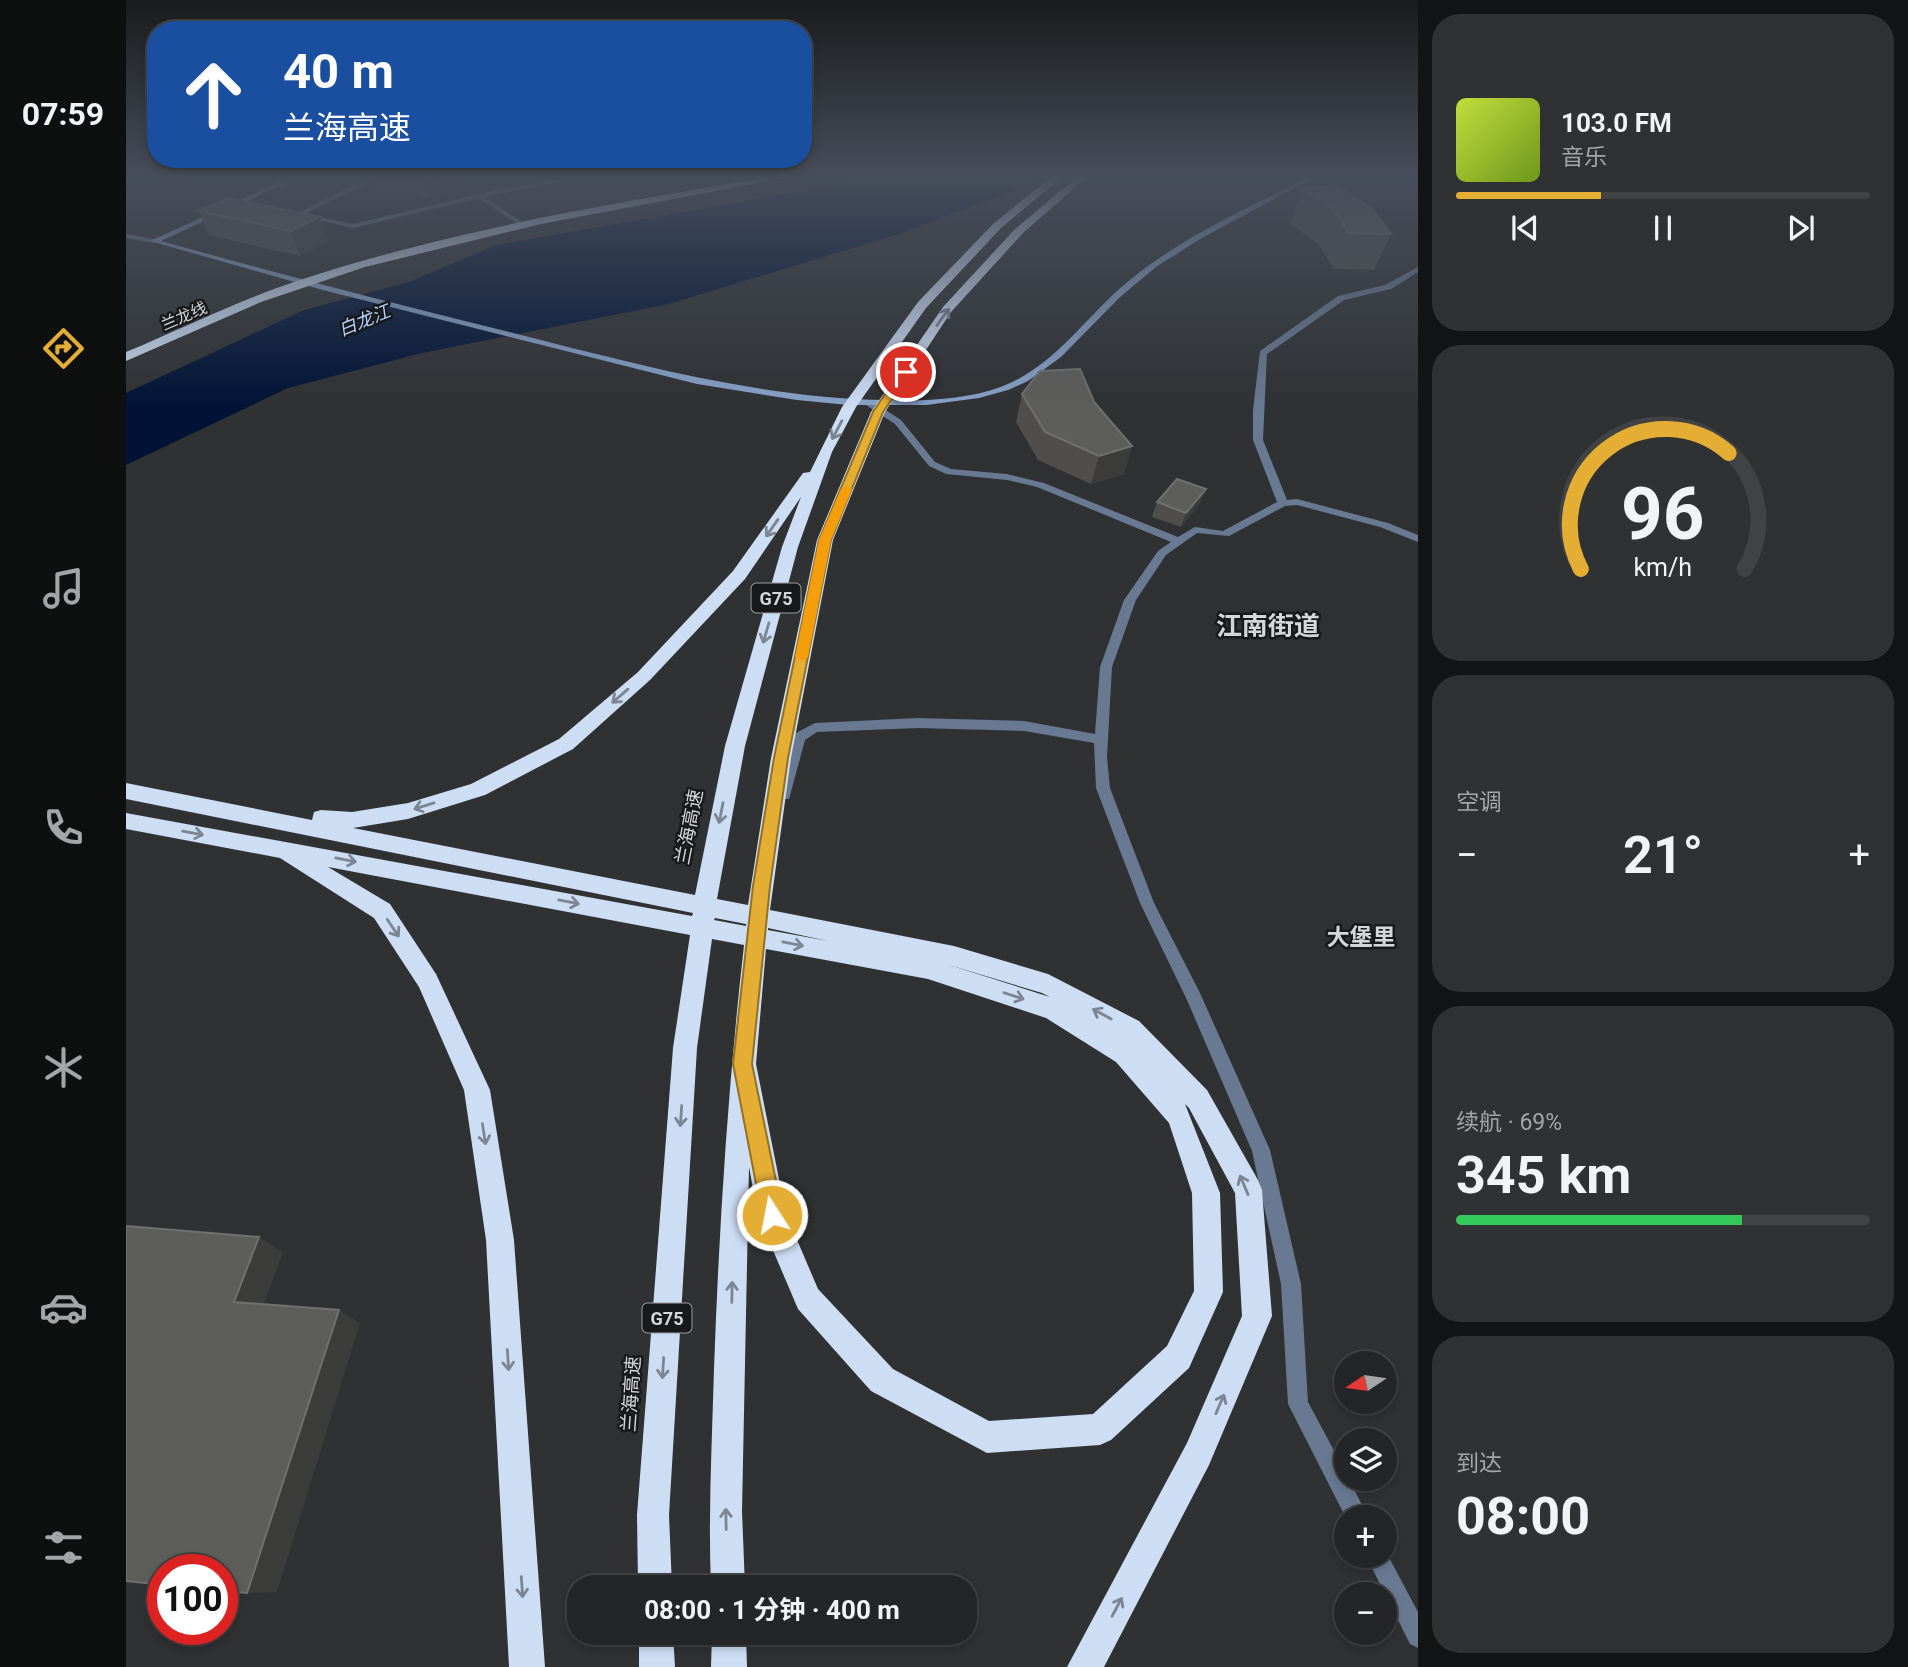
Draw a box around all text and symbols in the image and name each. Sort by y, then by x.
text: 40 m [283,43,394,100]
icon: ahead [168,49,259,140]
text: 07:59 [22,95,104,133]
text: 103.0 FM [1561,108,1672,138]
text: 兰海高速 [283,109,411,147]
text: 音乐 [1561,144,1607,171]
icon: previous [1506,209,1544,247]
icon: pause [1644,209,1682,247]
icon: next [1782,209,1820,247]
street label: 兰龙线 [158,298,210,334]
water label: 白龙江 [335,299,395,340]
one-way arrow [936,308,950,327]
icon: directions [39,324,88,373]
pin [876,342,936,402]
icon: arrive [887,353,925,391]
one-way arrow [829,419,843,440]
text: 96 [1621,471,1705,557]
one-way arrow [765,518,779,537]
text: km/h [1634,553,1692,582]
icon: music [39,564,88,613]
road number: G75 [752,584,800,612]
district label: 江南街道 [1216,611,1320,641]
one-way arrow [759,621,772,644]
one-way arrow [611,688,629,704]
street label: 兰海高速 [670,787,708,867]
text: 空调 [1456,789,1502,816]
one-way arrow [414,801,436,814]
one-way arrow [714,801,728,824]
icon: phone [39,803,88,852]
text: 21° [1623,825,1703,886]
one-way arrow [181,826,204,840]
text: − [1456,833,1478,877]
text: + [1848,833,1870,877]
one-way arrow [334,854,357,867]
one-way arrow [557,896,580,909]
one-way arrow [386,918,400,938]
district label: 大堡里 [1327,924,1396,951]
one-way arrow [781,937,804,951]
one-way arrow [1003,991,1025,1004]
one-way arrow [1092,1007,1113,1020]
icon: climate [39,1043,88,1092]
one-way arrow [674,1104,687,1127]
text: 续航 · 69% [1456,1109,1562,1136]
one-way arrow [478,1122,491,1145]
text: 345 km [1456,1145,1631,1206]
one-way arrow [1237,1175,1250,1197]
position arrow [735,1178,809,1252]
one-way arrow [725,1280,738,1303]
icon: car [39,1283,88,1332]
road number: G75 [642,1303,692,1332]
one-way arrow [502,1349,515,1371]
north arrow [1334,1351,1396,1414]
map controls [1334,1351,1397,1645]
street label: 兰海高速 [617,1355,645,1433]
one-way arrow [656,1356,669,1378]
one-way arrow [1214,1394,1227,1415]
button: layers [1334,1428,1397,1491]
text: 到达 [1456,1450,1502,1477]
text: 08:00 [1456,1486,1590,1547]
button: + [1334,1505,1397,1568]
one-way arrow [720,1508,733,1531]
icon: filters [39,1523,88,1572]
speed limit sign: 100 [147,1554,238,1645]
one-way arrow [516,1576,529,1598]
button: − [1334,1582,1397,1645]
text: 08:00 · 1 分钟 · 400 m [644,1595,900,1625]
one-way arrow [1111,1597,1124,1618]

